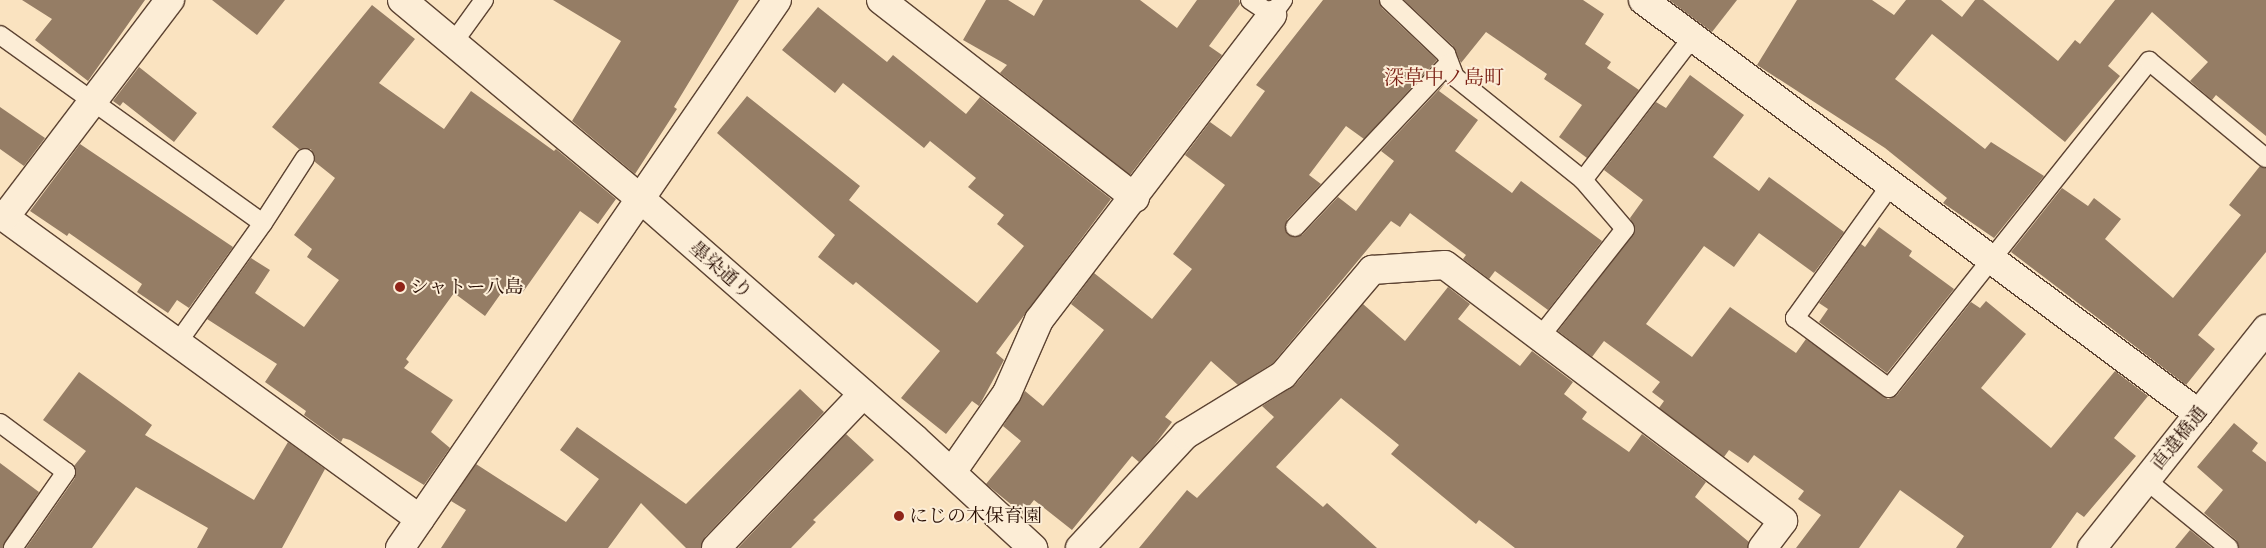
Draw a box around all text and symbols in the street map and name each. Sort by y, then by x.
district label: 深草中ノ島町 [1384,65,1504,89]
street label: 墨染通り [685,236,757,304]
place label: シャトー八島 [410,276,524,298]
marker: シャトー八島 [394,281,406,293]
street label: 直違橋通 [2146,401,2212,475]
place label: にじの木保育園 [909,505,1042,527]
marker: にじの木保育園 [893,510,905,522]

